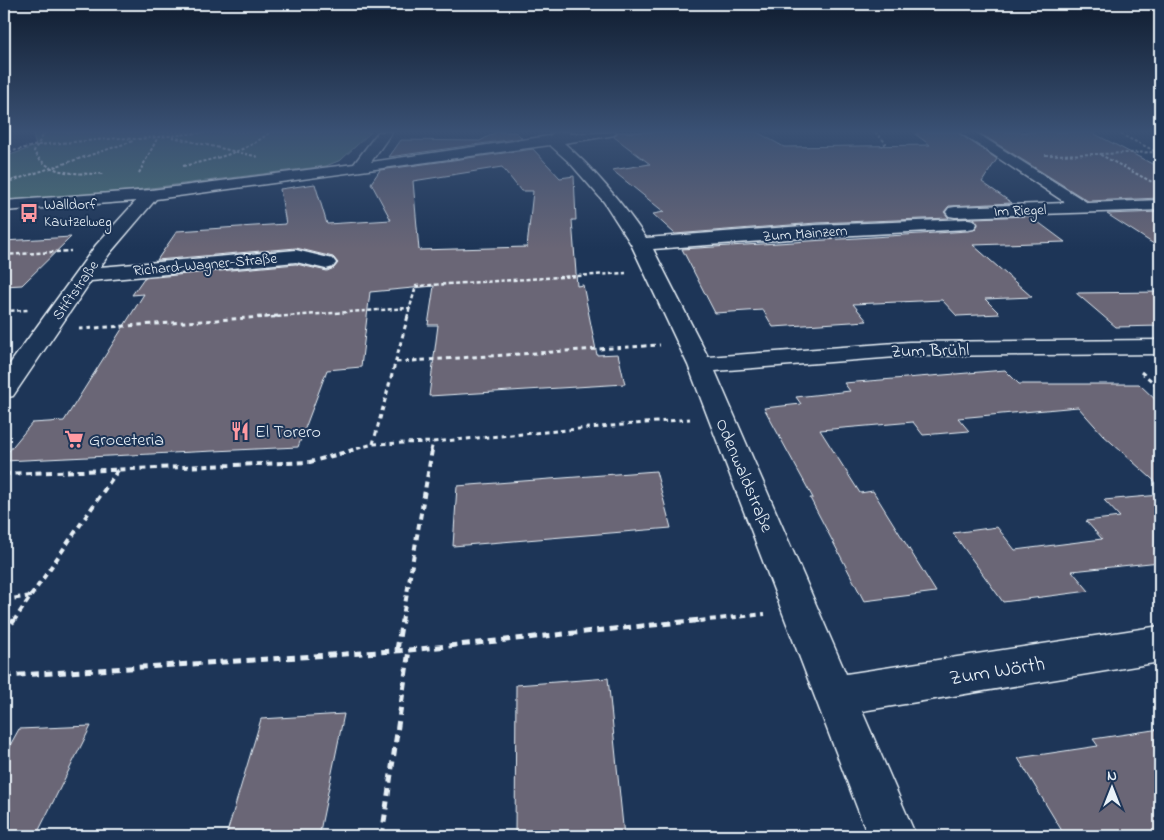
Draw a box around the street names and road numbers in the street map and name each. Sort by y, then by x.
street label: Im Riegel [993,199,1047,224]
street label: Zum Mainzern [762,220,848,248]
street label: Richard-Wagner-Straße [132,248,278,283]
street label: Stiftstraße [47,256,105,325]
street label: Zum Brühl [891,338,969,366]
street label: Odenwaldstraße [707,415,779,538]
street label: Zum Wörth [947,650,1047,694]

